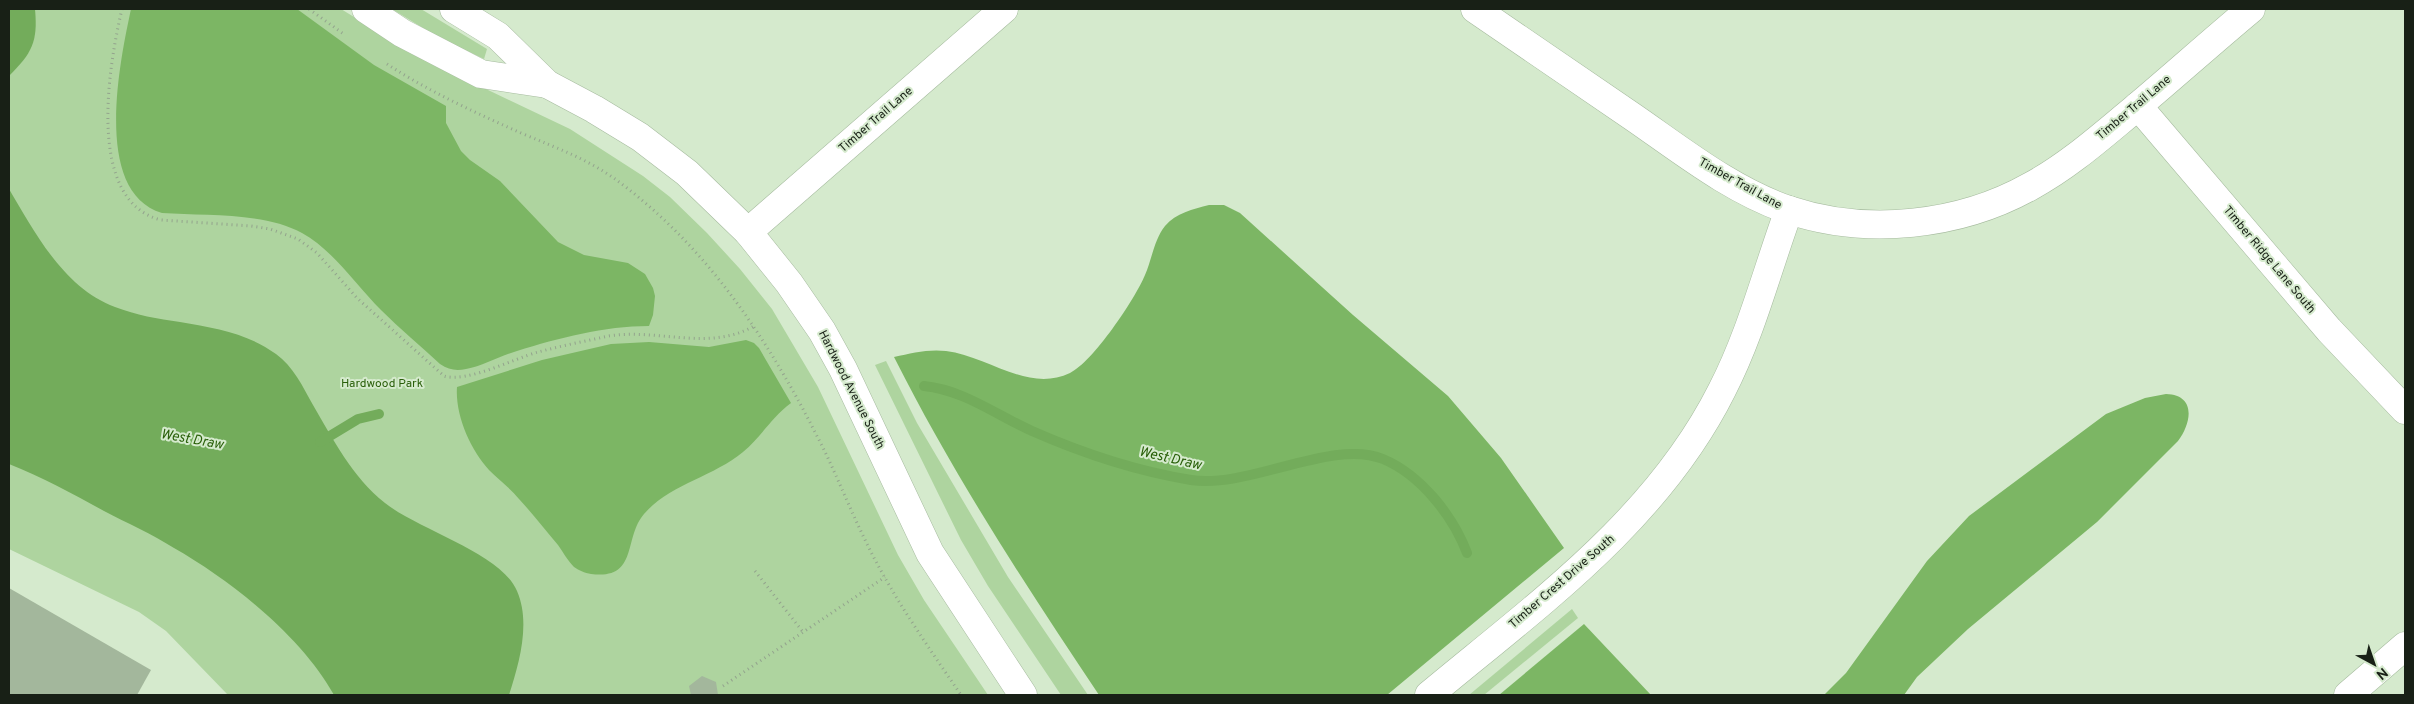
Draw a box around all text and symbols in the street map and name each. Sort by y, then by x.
street label: Timber Trail Lane [2093,72,2175,144]
street label: Timber Trail Lane [836,83,916,157]
street label: Timber Trail Lane [1695,154,1785,214]
street label: Timber Ridge Lane South [2219,203,2319,317]
street label: Hardwood Avenue South [814,328,888,452]
park label: Hardwood Park [341,376,423,392]
water label: West Draw [159,426,226,454]
water label: West Draw [1137,444,1204,475]
street label: Timber Crest Drive South [1506,532,1618,632]
north arrow [2349,639,2399,689]
text: N [2372,663,2391,683]

